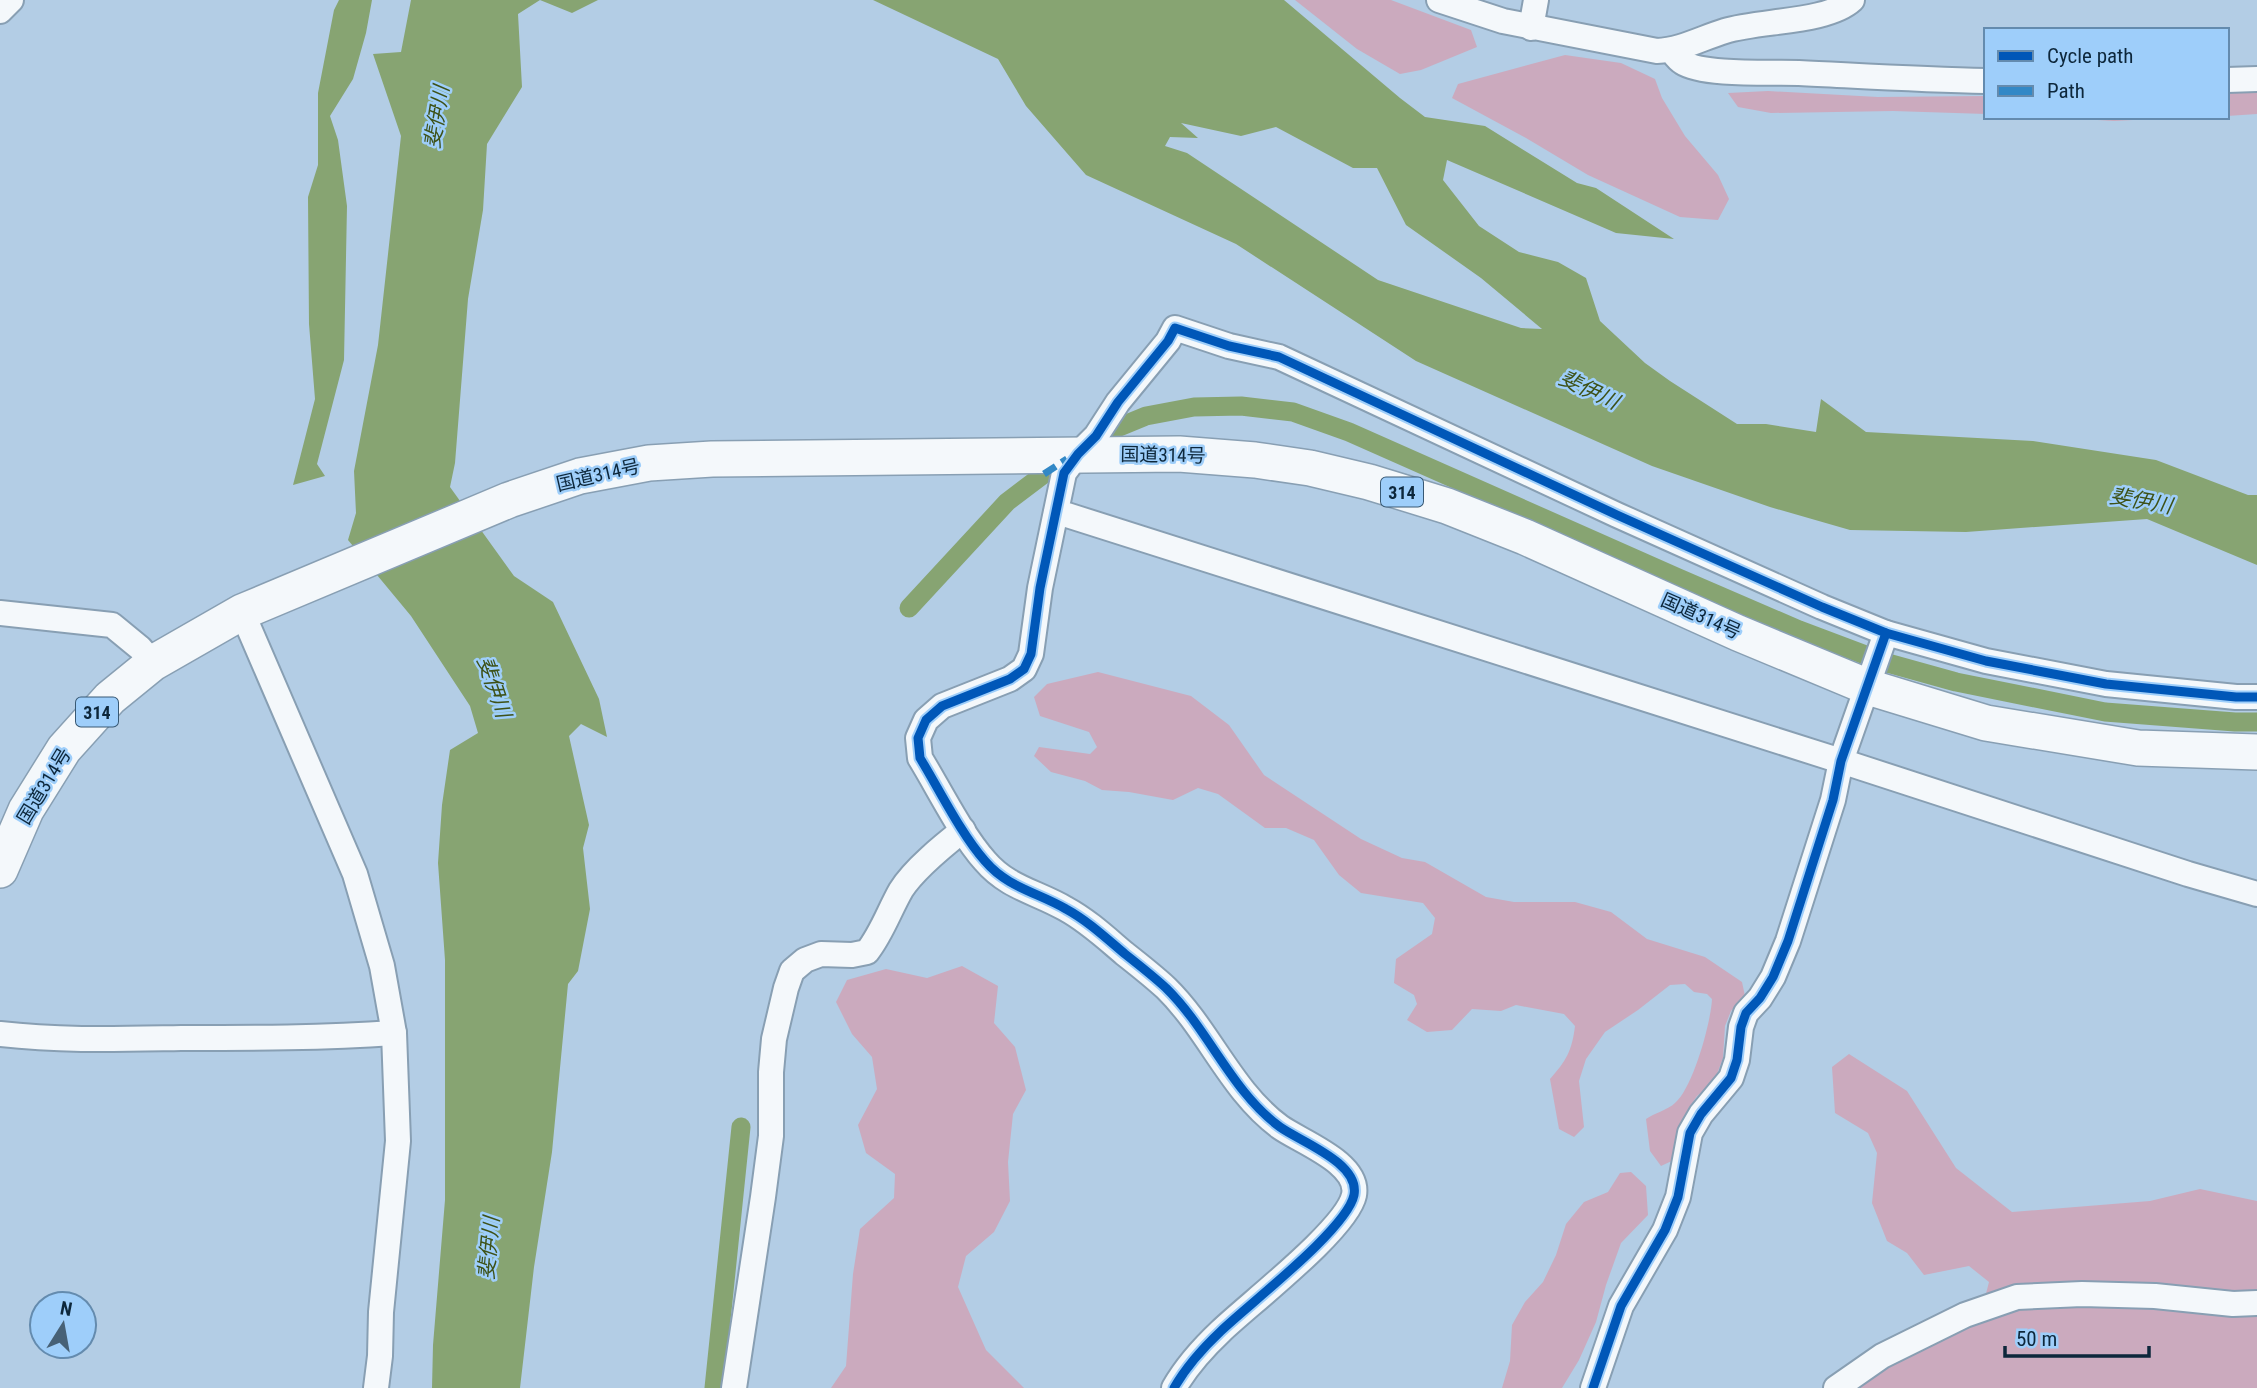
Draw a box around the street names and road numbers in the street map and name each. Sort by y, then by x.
street label: 国道314号 [1120,443,1206,467]
street label: 国道314号 [554,454,642,496]
road number: 314 [1381,478,1423,506]
street label: 国道314号 [1657,588,1745,644]
road number: 314 [76,698,118,726]
street label: 国道314号 [12,744,76,828]

